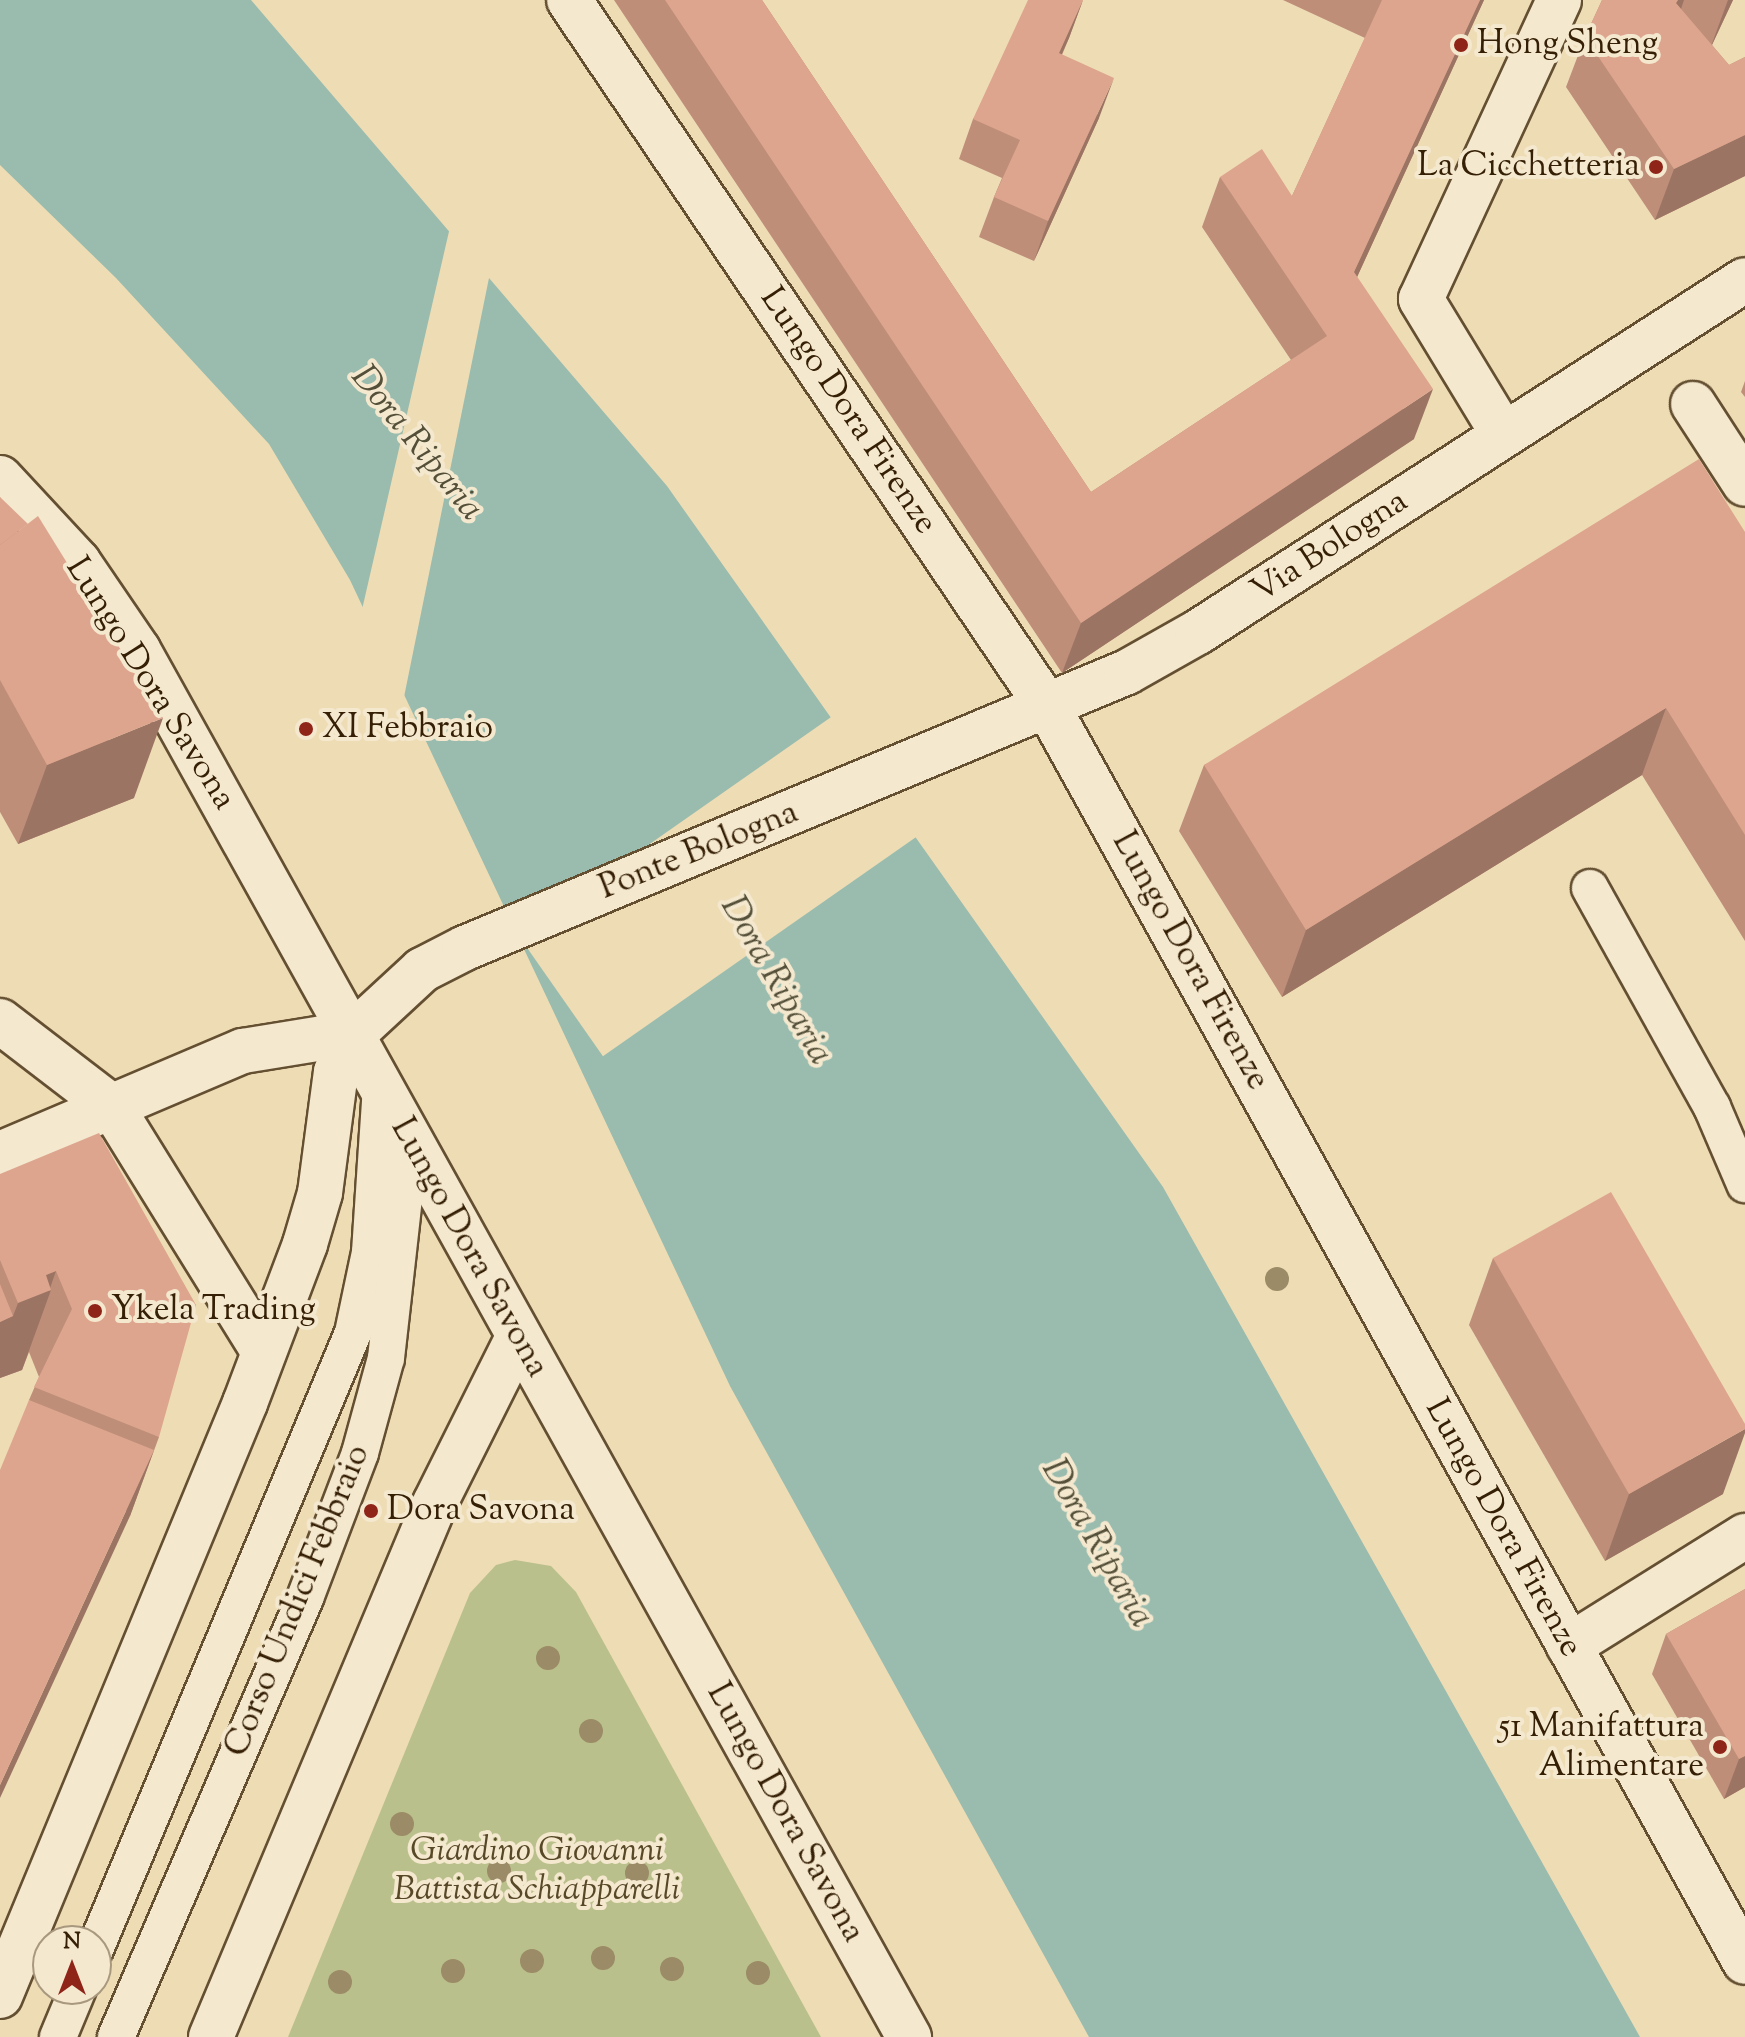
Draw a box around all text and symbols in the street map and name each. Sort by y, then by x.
place label: Hong Sheng [1477,25,1658,65]
marker: Hong Sheng [1452,36,1470,54]
place label: La Cicchetteria [1417,147,1640,187]
marker: La Cicchetteria [1647,158,1665,176]
street label: Lungo Dora Firenze [750,280,946,542]
water label: Dora Riparia [340,358,492,530]
street label: Via Bologna [1244,481,1416,613]
street label: Lungo Dora Savona [56,550,244,818]
place label: XI Febbraio [322,709,493,749]
marker: XI Febbraio [297,720,315,738]
street label: Ponte Bologna [594,793,804,909]
street label: Lungo Dora Firenze [1102,825,1278,1097]
water label: Dora Riparia [709,889,841,1073]
street label: Lungo Dora Savona [381,1111,557,1385]
place label: Ykela Trading [111,1291,316,1331]
marker: Ykela Trading [86,1302,104,1320]
street label: Lungo Dora Firenze [1415,1392,1591,1664]
street label: Corso Undici Febbraio [217,1439,379,1763]
water label: Dora Riparia [1030,1452,1162,1636]
place label: Dora Savona [387,1491,575,1531]
marker: Dora Savona [362,1502,380,1520]
street label: Lungo Dora Savona [697,1676,873,1950]
place label: 51 Manifattura Alimentare [1499,1707,1704,1786]
marker: 51 Manifattura Alimentare [1711,1738,1729,1756]
park label: Giardino Giovanni Battista Schiapparelli [394,1831,680,1910]
north arrow [32,1925,112,2005]
text: N [63,1927,81,1959]

